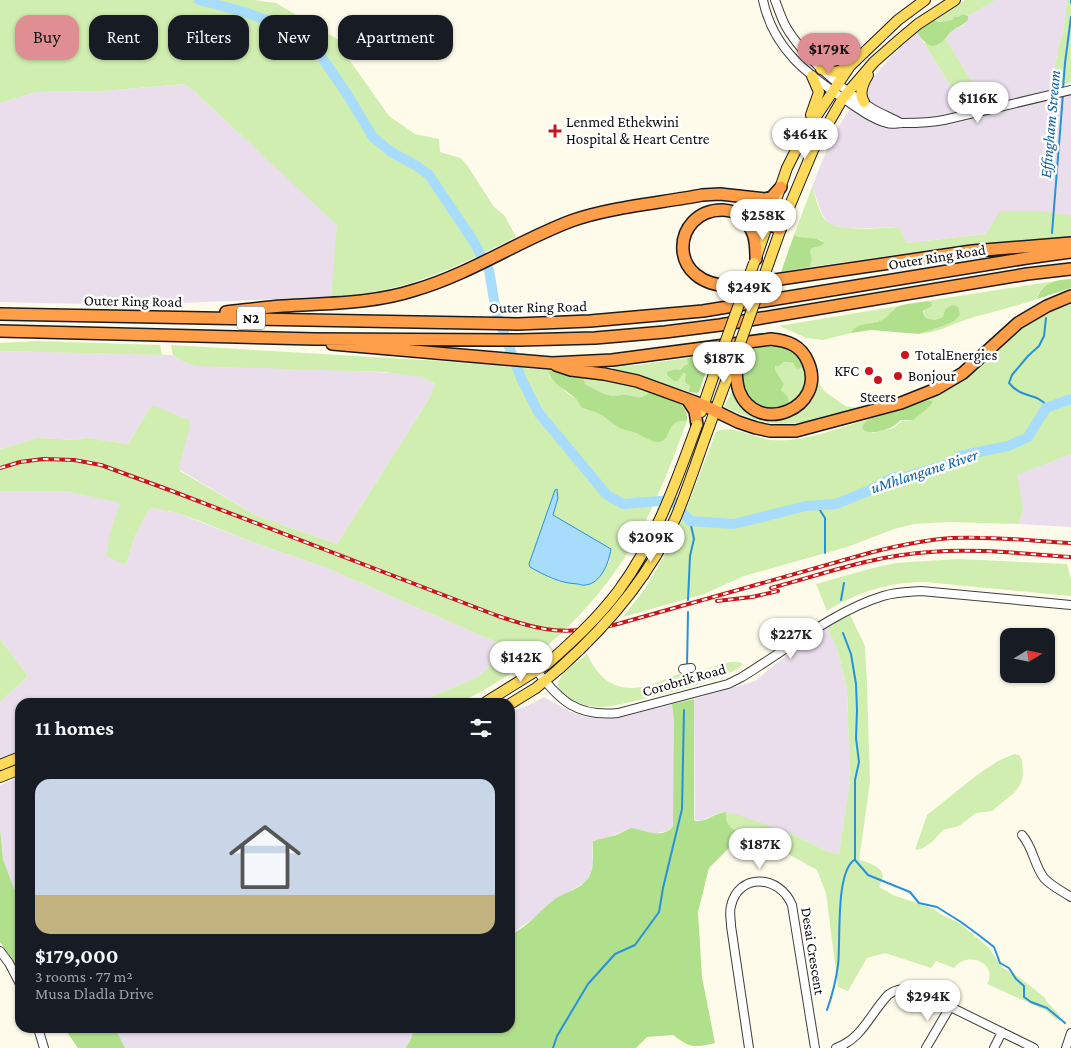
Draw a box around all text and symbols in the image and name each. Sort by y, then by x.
chip: Buy [15,15,79,60]
chip: Rent [89,15,158,60]
chip: Filters [168,15,249,60]
chip: New [259,15,328,60]
chip: Apartment [338,15,453,60]
pin: $179K [794,32,864,75]
text: $179K [809,40,849,57]
water label: Effingham Stream [1037,69,1064,179]
pin: $116K [943,82,1013,124]
text: $116K [959,89,997,106]
place label: Lenmed Ethekwini Hospital & Heart Centre [566,114,710,148]
pin: $464K [770,118,840,160]
marker: Lenmed Ethekwini Hospital & Heart Centre [548,124,562,138]
text: $464K [783,125,827,142]
pin: $258K [728,198,798,241]
text: $258K [741,206,785,223]
street label: Outer Ring Road [887,241,987,274]
pin: $249K [714,270,784,313]
text: $249K [727,278,771,295]
street label: Outer Ring Road [84,292,182,311]
street label: Outer Ring Road [489,298,587,317]
road number: N2 [237,306,265,330]
pin: $187K [689,342,759,384]
place label: TotalEnergies [915,347,997,364]
text: $187K [704,349,744,366]
marker: TotalEnergies [899,349,911,361]
place label: KFC [834,363,859,379]
marker: KFC [863,365,875,377]
place label: Bonjour [908,368,957,385]
marker: Bonjour [892,370,904,382]
marker: Steers [872,374,884,386]
place label: Steers [860,389,896,405]
water label: uMhlangane River [868,446,980,497]
pin: $209K [616,520,686,563]
text: $209K [629,528,673,545]
pin: $227K [756,618,826,660]
text: $227K [770,625,812,642]
north arrow [1000,628,1055,682]
map controls [1000,628,1055,683]
pin: $142K [486,640,556,683]
text: $142K [501,648,541,665]
street label: Corobrik Road [640,660,728,700]
icon: filters [467,714,495,742]
text: 11 homes [35,716,114,740]
icon: home [220,812,310,902]
pin: $187K [725,828,795,870]
text: $187K [740,835,780,852]
street label: Desai Crescent [798,906,828,997]
text: $179,000 [35,944,118,968]
text: 3 rooms · 77 m² [35,968,133,985]
pin: $294K [893,980,963,1022]
text: Musa Dladla Drive [35,985,154,1002]
text: $294K [906,987,950,1004]

